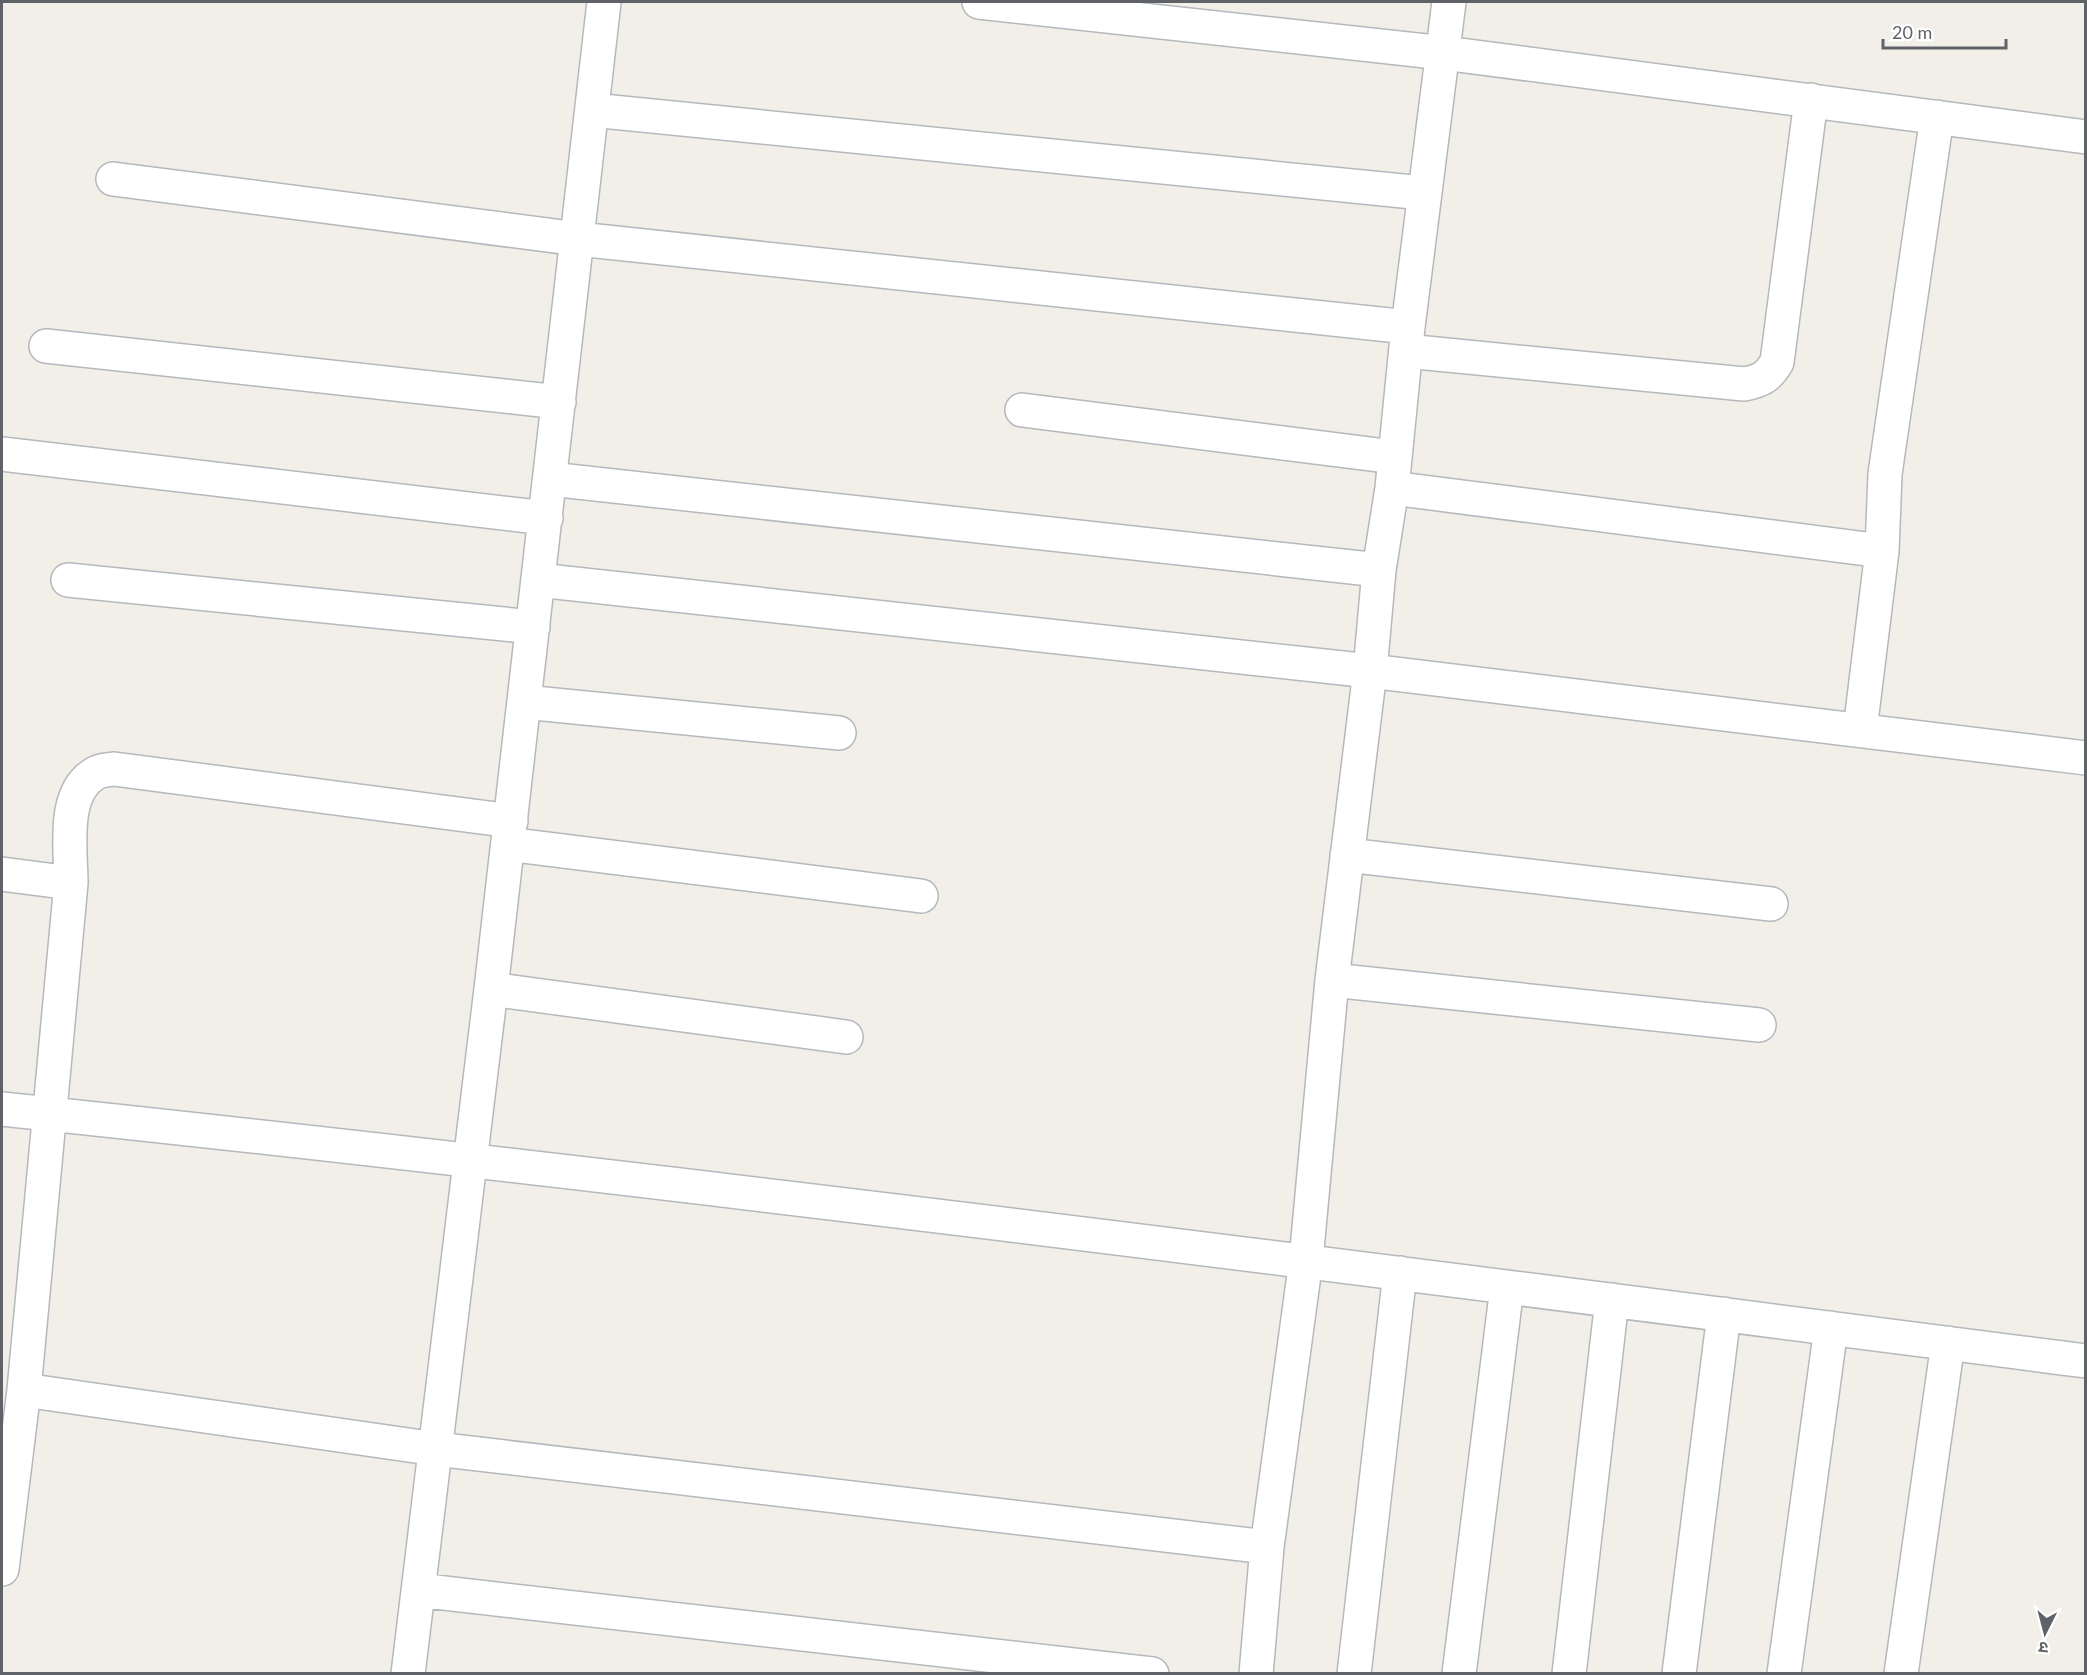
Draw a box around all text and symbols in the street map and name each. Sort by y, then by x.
scale bar [1883,12,2006,50]
text: 20 m [1892,21,1932,43]
north arrow [2015,1603,2075,1663]
text: उ [2037,1638,2049,1658]

